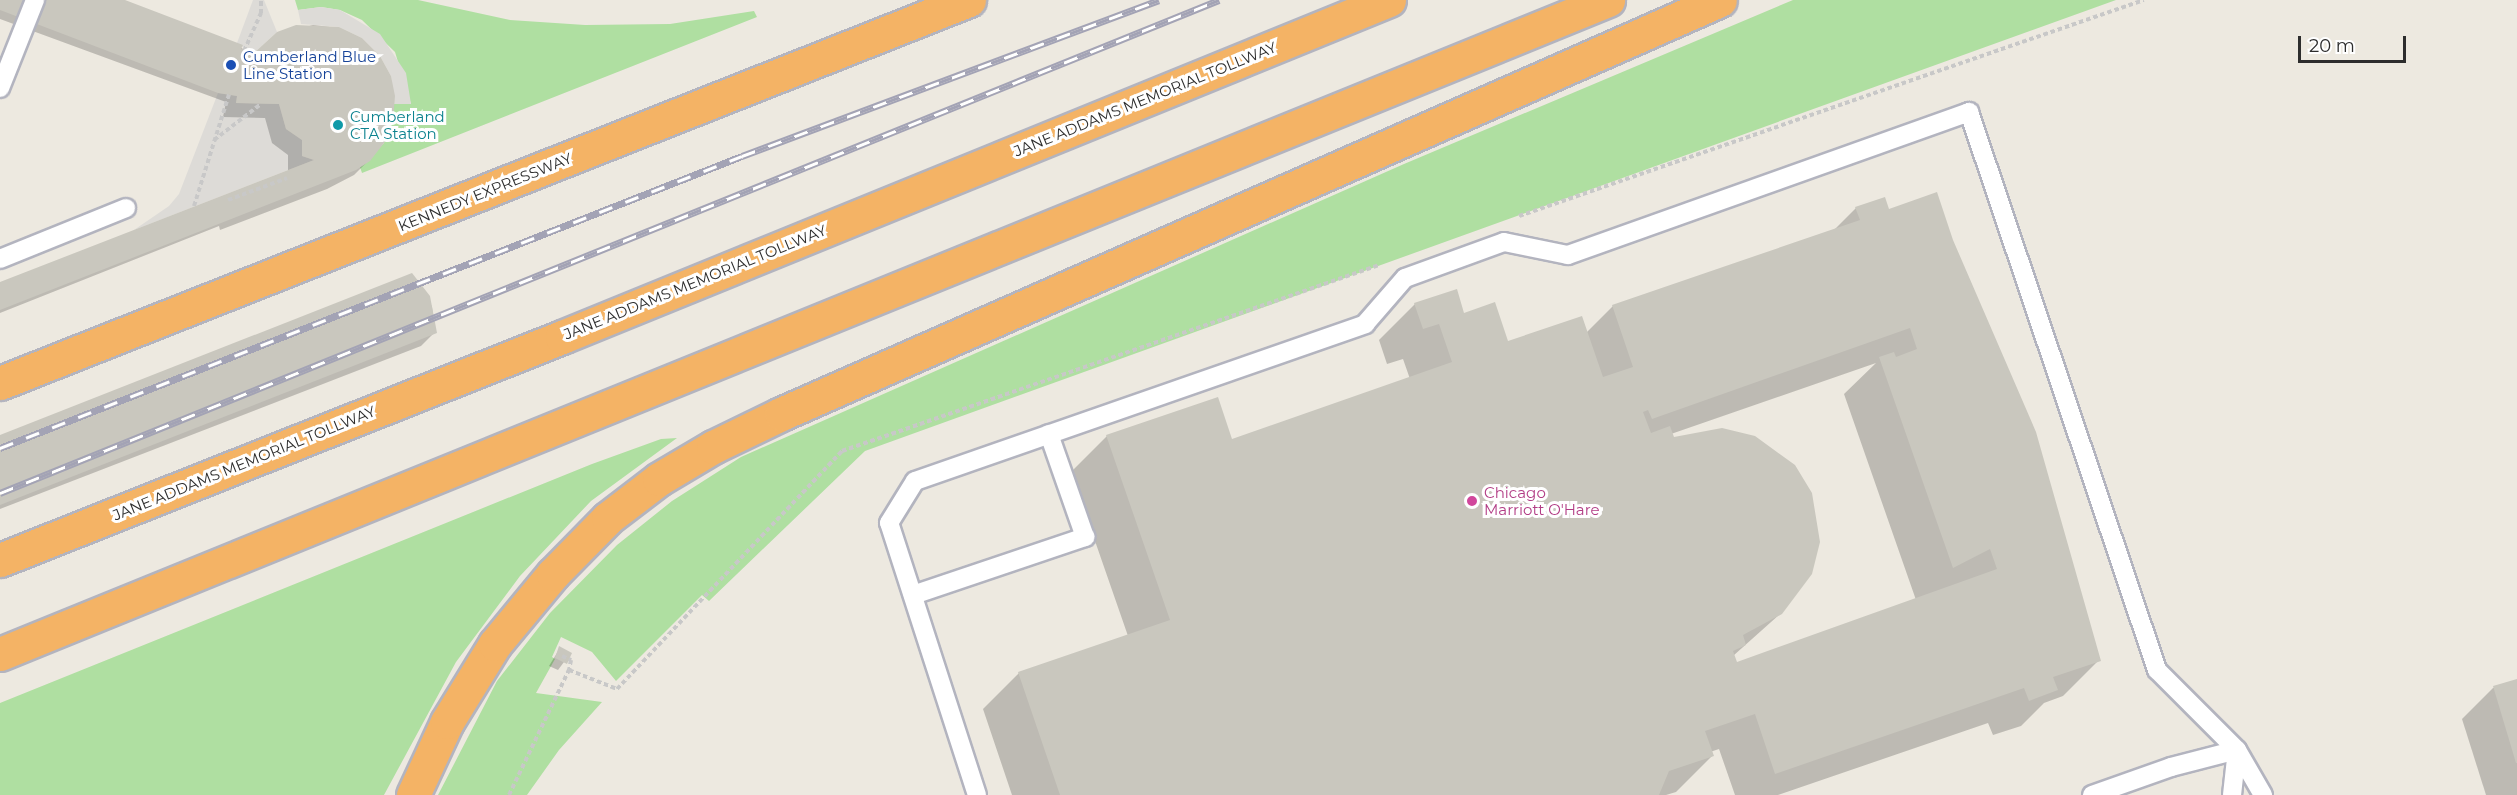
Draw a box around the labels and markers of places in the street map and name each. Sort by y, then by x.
place label: Cumberland Blue Line Station [243,47,376,82]
marker: Cumberland Blue Line Station [224,58,238,72]
place label: Cumberland CTA Station [350,107,445,142]
marker: Cumberland CTA Station [331,118,345,132]
place label: Chicago Marriott O'Hare [1484,483,1600,518]
marker: Chicago Marriott O'Hare [1465,494,1479,508]

